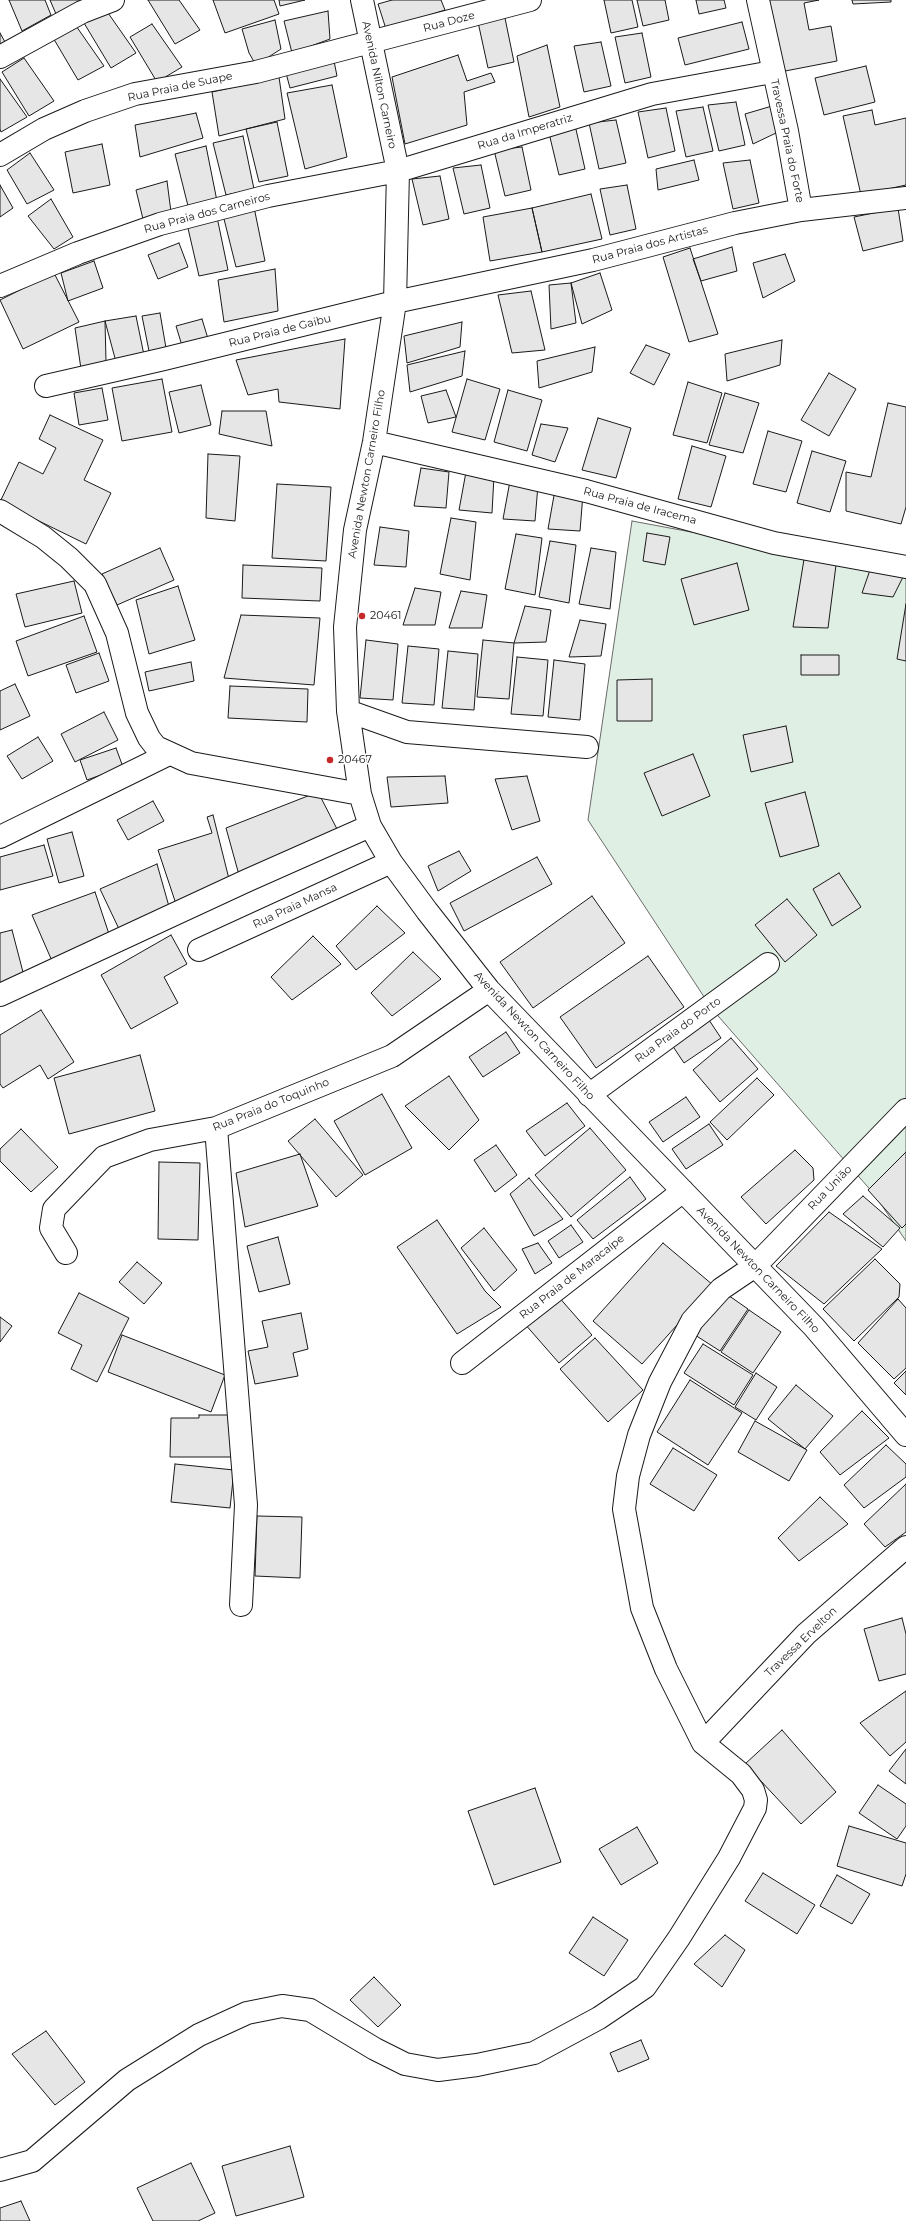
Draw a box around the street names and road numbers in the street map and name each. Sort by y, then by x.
street label: Rua Doze [422,9,476,35]
street label: Avenida Nilton Carneiro [359,20,399,150]
street label: Rua Praia de Suape [126,69,234,105]
street label: Travessa Praia do Forte [767,78,807,204]
street label: Rua da Imperatriz [476,111,574,153]
street label: Rua Praia dos Carneiros [143,190,271,236]
street label: Rua Praia dos Artistas [591,223,709,267]
street label: Rua Praia de Gaibu [227,312,333,350]
street label: Avenida Newton Carneiro Filho [346,389,388,559]
street label: Rua Praia de Iracema [582,485,698,527]
street label: Rua Praia Mansa [251,881,339,931]
street label: Avenida Newton Carneiro Filho [471,969,597,1103]
street label: Rua Praia do Porto [633,994,723,1066]
street label: Rua Praia do Toquinho [211,1076,331,1134]
street label: Rua União [805,1163,855,1213]
street label: Avenida Newton Carneiro Filho [694,1204,822,1336]
street label: Rua Praia de Maracaípe [517,1232,627,1322]
street label: Travessa Ervelton [762,1604,840,1680]

